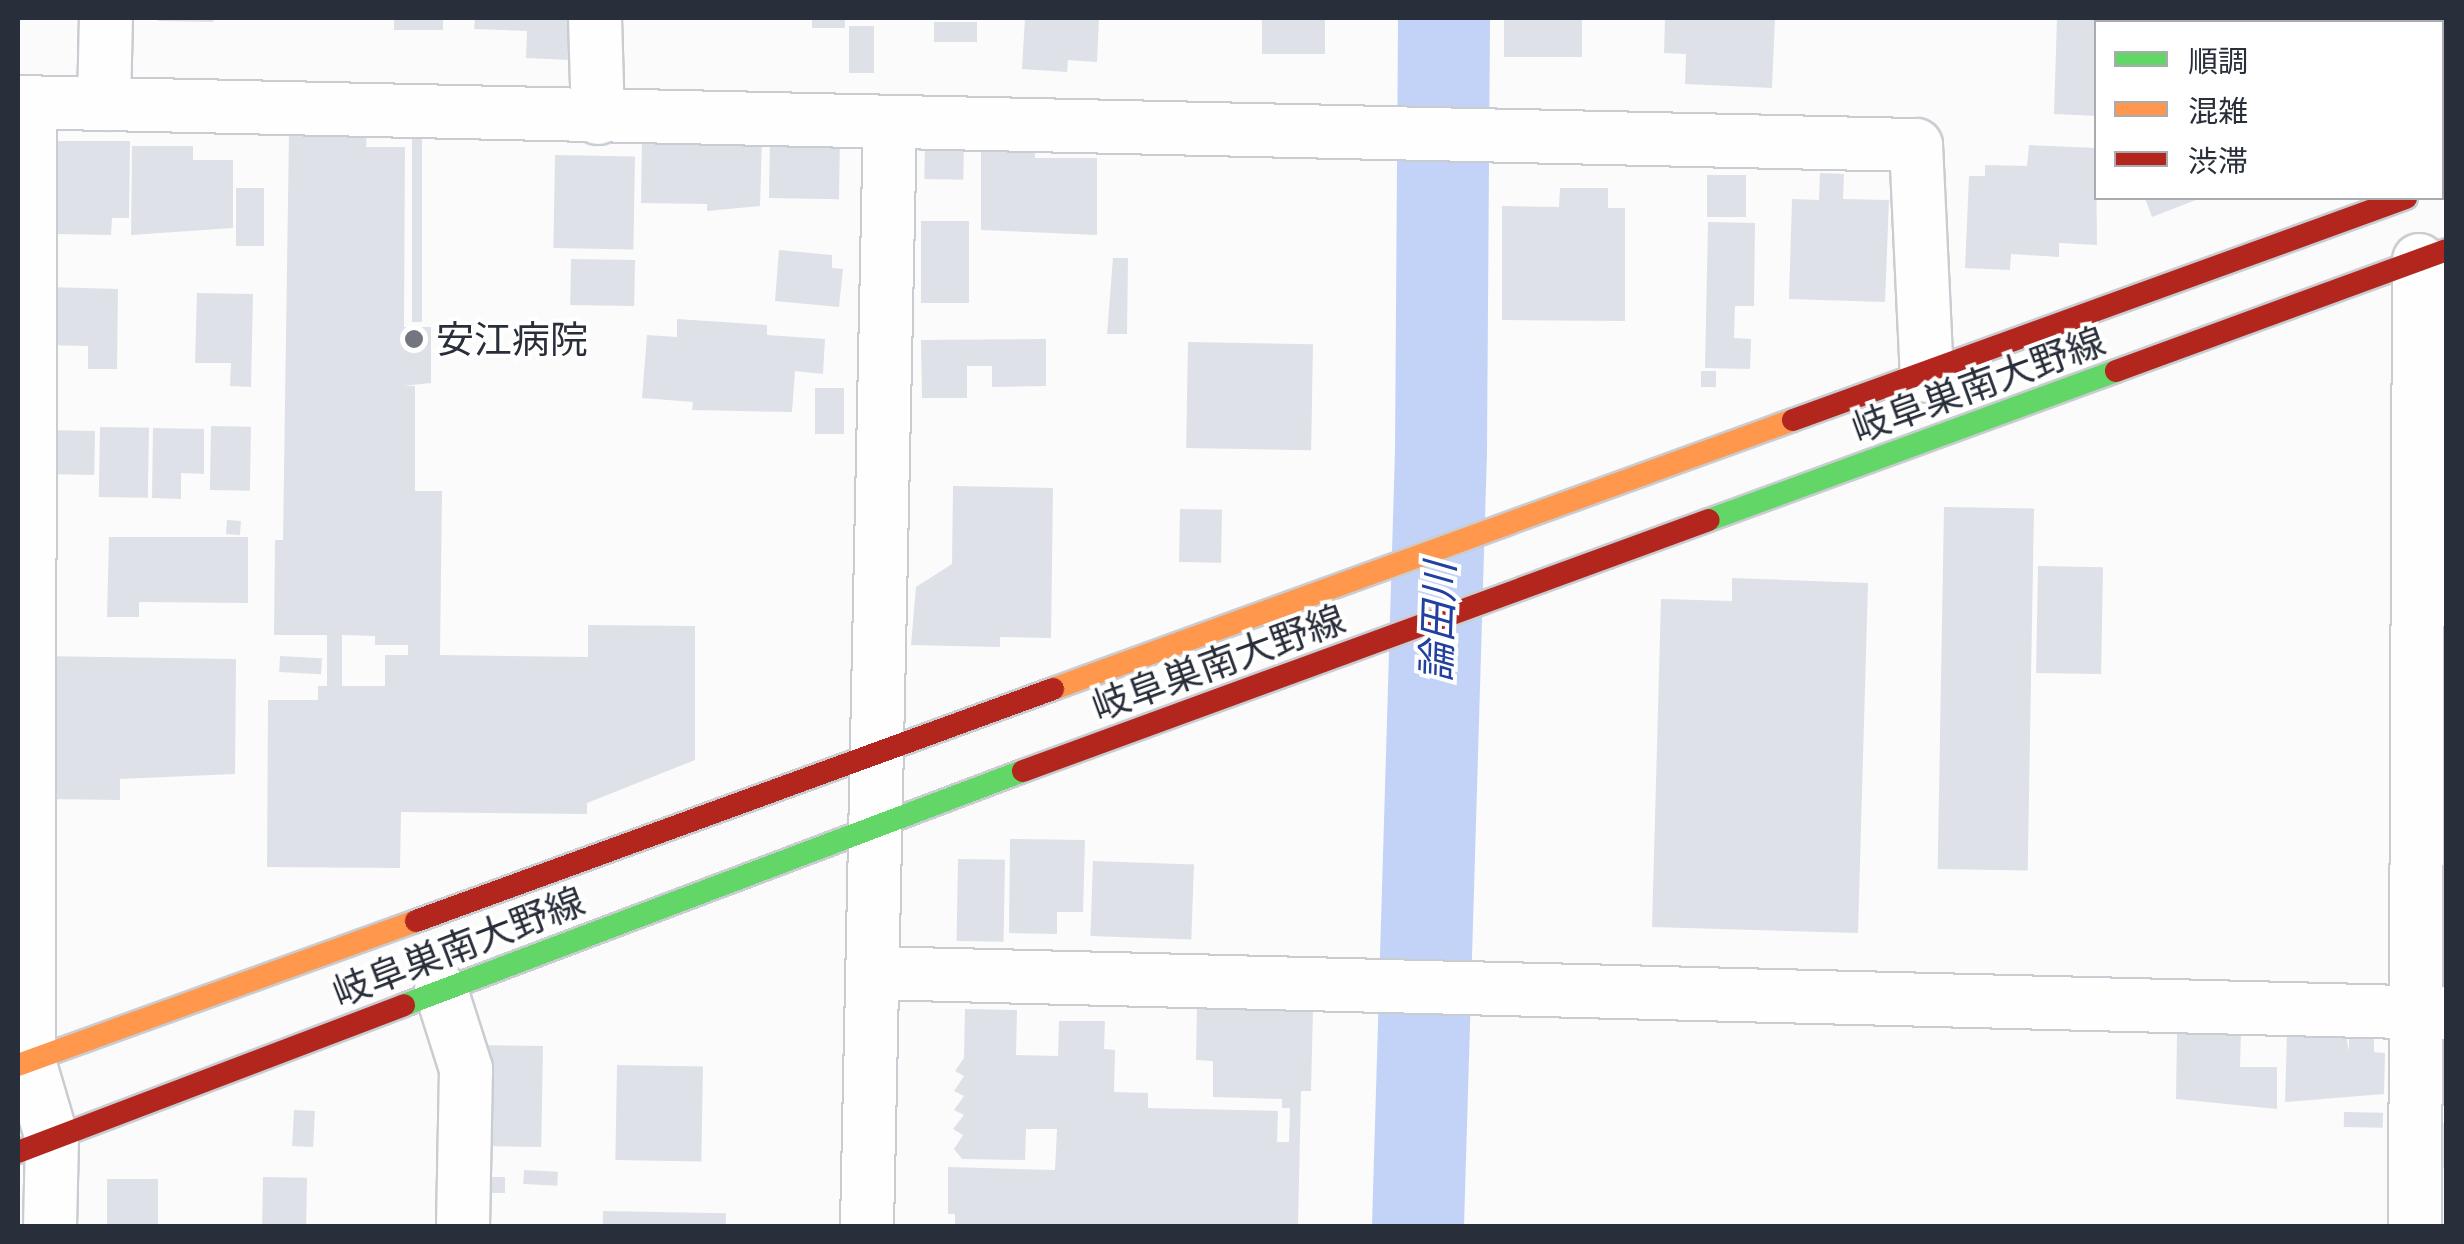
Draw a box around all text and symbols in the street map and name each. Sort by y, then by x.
legend [2094,20,2444,200]
text: 順調 [2188,42,2248,78]
text: 混雑 [2188,92,2248,128]
text: 渋滞 [2188,142,2248,178]
place label: 安江病院 [436,316,588,362]
street label: 岐阜巣南大野線 [1845,317,2111,451]
marker: 安江病院 [401,326,427,352]
water label: 論田川 [1410,561,1462,683]
street label: 岐阜巣南大野線 [1085,595,1351,729]
street label: 岐阜巣南大野線 [326,877,590,1015]

